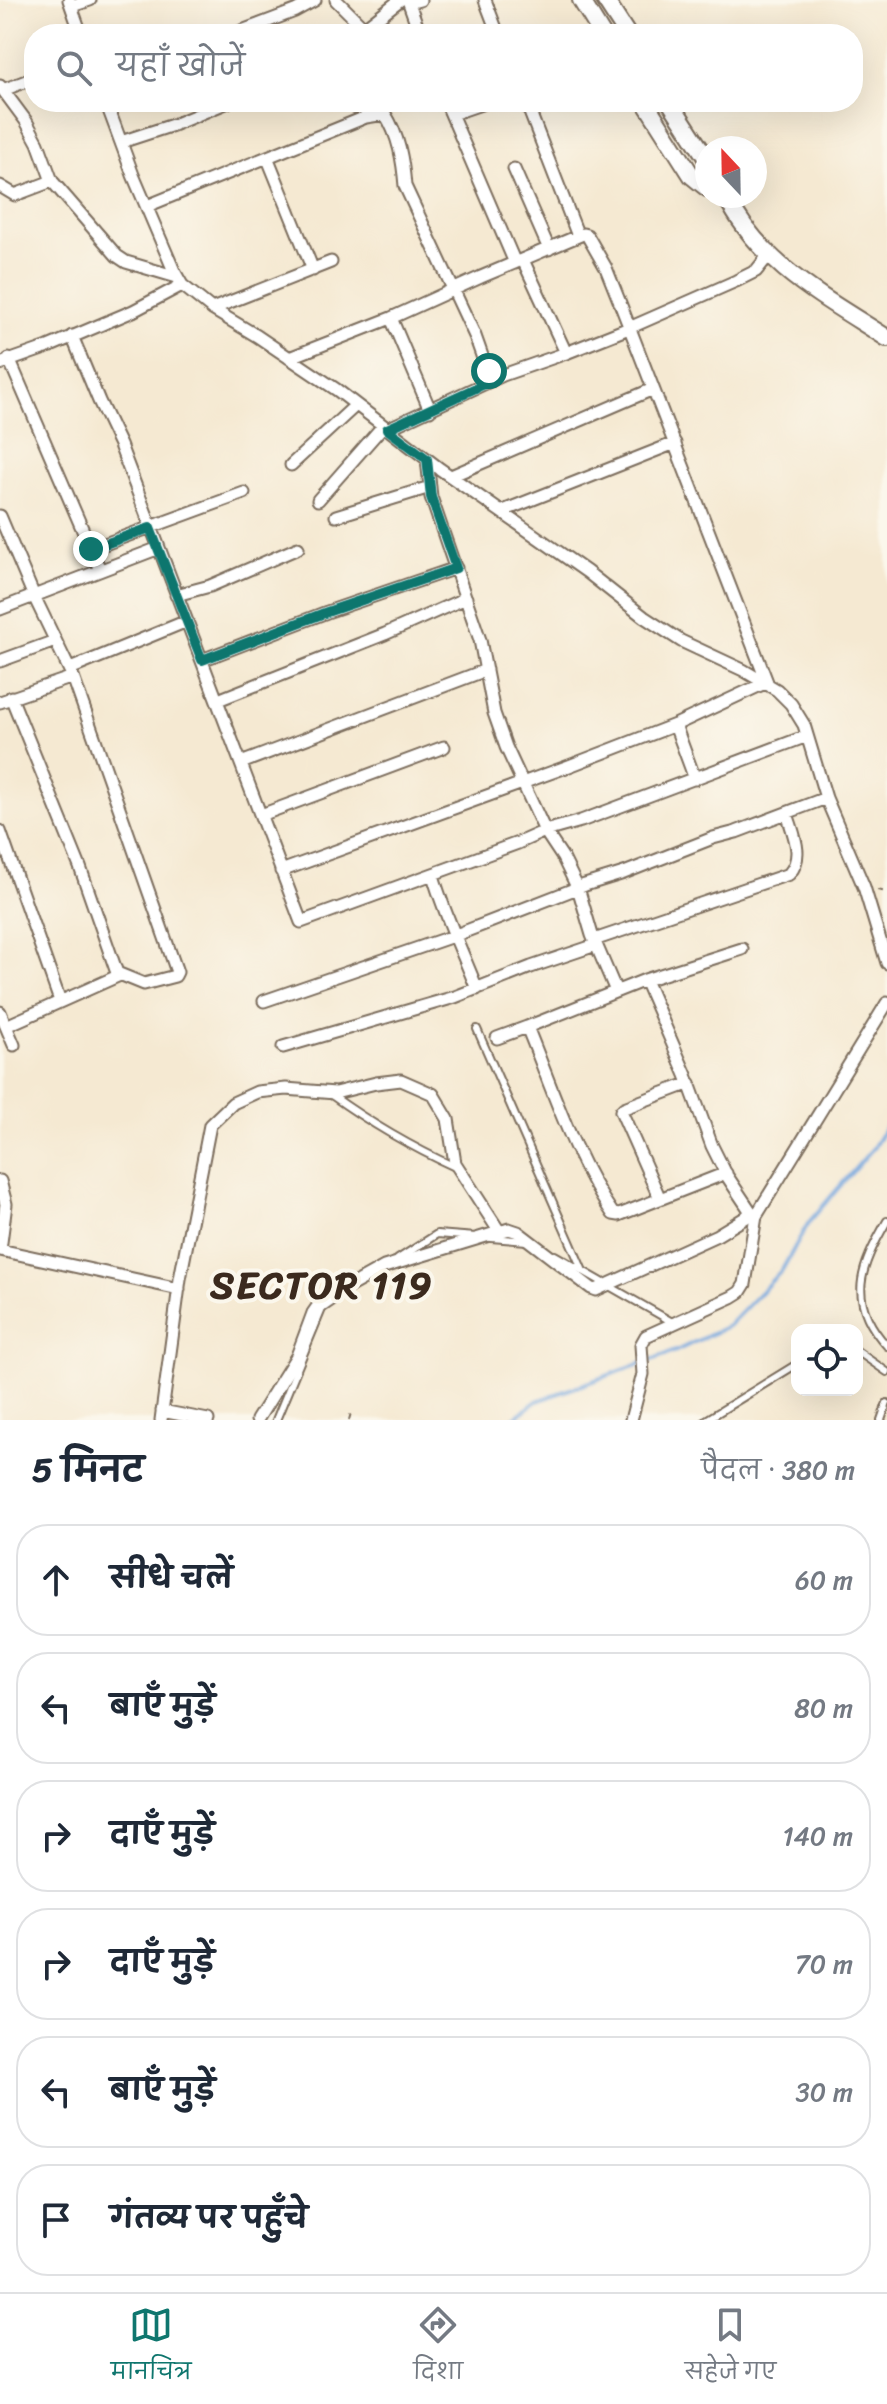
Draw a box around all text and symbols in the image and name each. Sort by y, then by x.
search box [24,24,863,112]
text: यहाँ खोजें [116,39,245,93]
icon: search [52,46,96,90]
north arrow [695,136,767,208]
route start [471,353,507,389]
route end [73,531,109,567]
district label: SECTOR 119 [209,1252,434,1319]
map controls [791,1324,863,1396]
button: locate [791,1324,863,1396]
text: 5 मिनट [32,1440,144,1500]
text: पैदल · 380 m [701,1447,855,1493]
text: सीधे चलें [110,1551,233,1605]
text: 60 m [795,1557,853,1603]
icon: ahead [34,1558,78,1602]
text: बाएँ मुड़ें [110,1679,215,1733]
text: 80 m [794,1685,853,1731]
icon: left [34,1686,78,1730]
text: दाएँ मुड़ें [110,1807,215,1861]
text: 140 m [782,1813,853,1859]
icon: right [34,1814,78,1858]
text: दाएँ मुड़ें [110,1935,215,1989]
text: 70 m [795,1941,853,1987]
icon: right [34,1942,78,1986]
text: बाएँ मुड़ें [110,2063,215,2117]
text: 30 m [796,2069,853,2115]
icon: left [34,2070,78,2114]
text: गंतव्य पर पहुँचे [110,2191,308,2245]
icon: arrive [34,2198,78,2242]
tab: मानचित्र [111,2303,192,2396]
tab: दिशा [413,2303,463,2396]
tab: सहेजे गए [685,2303,776,2396]

